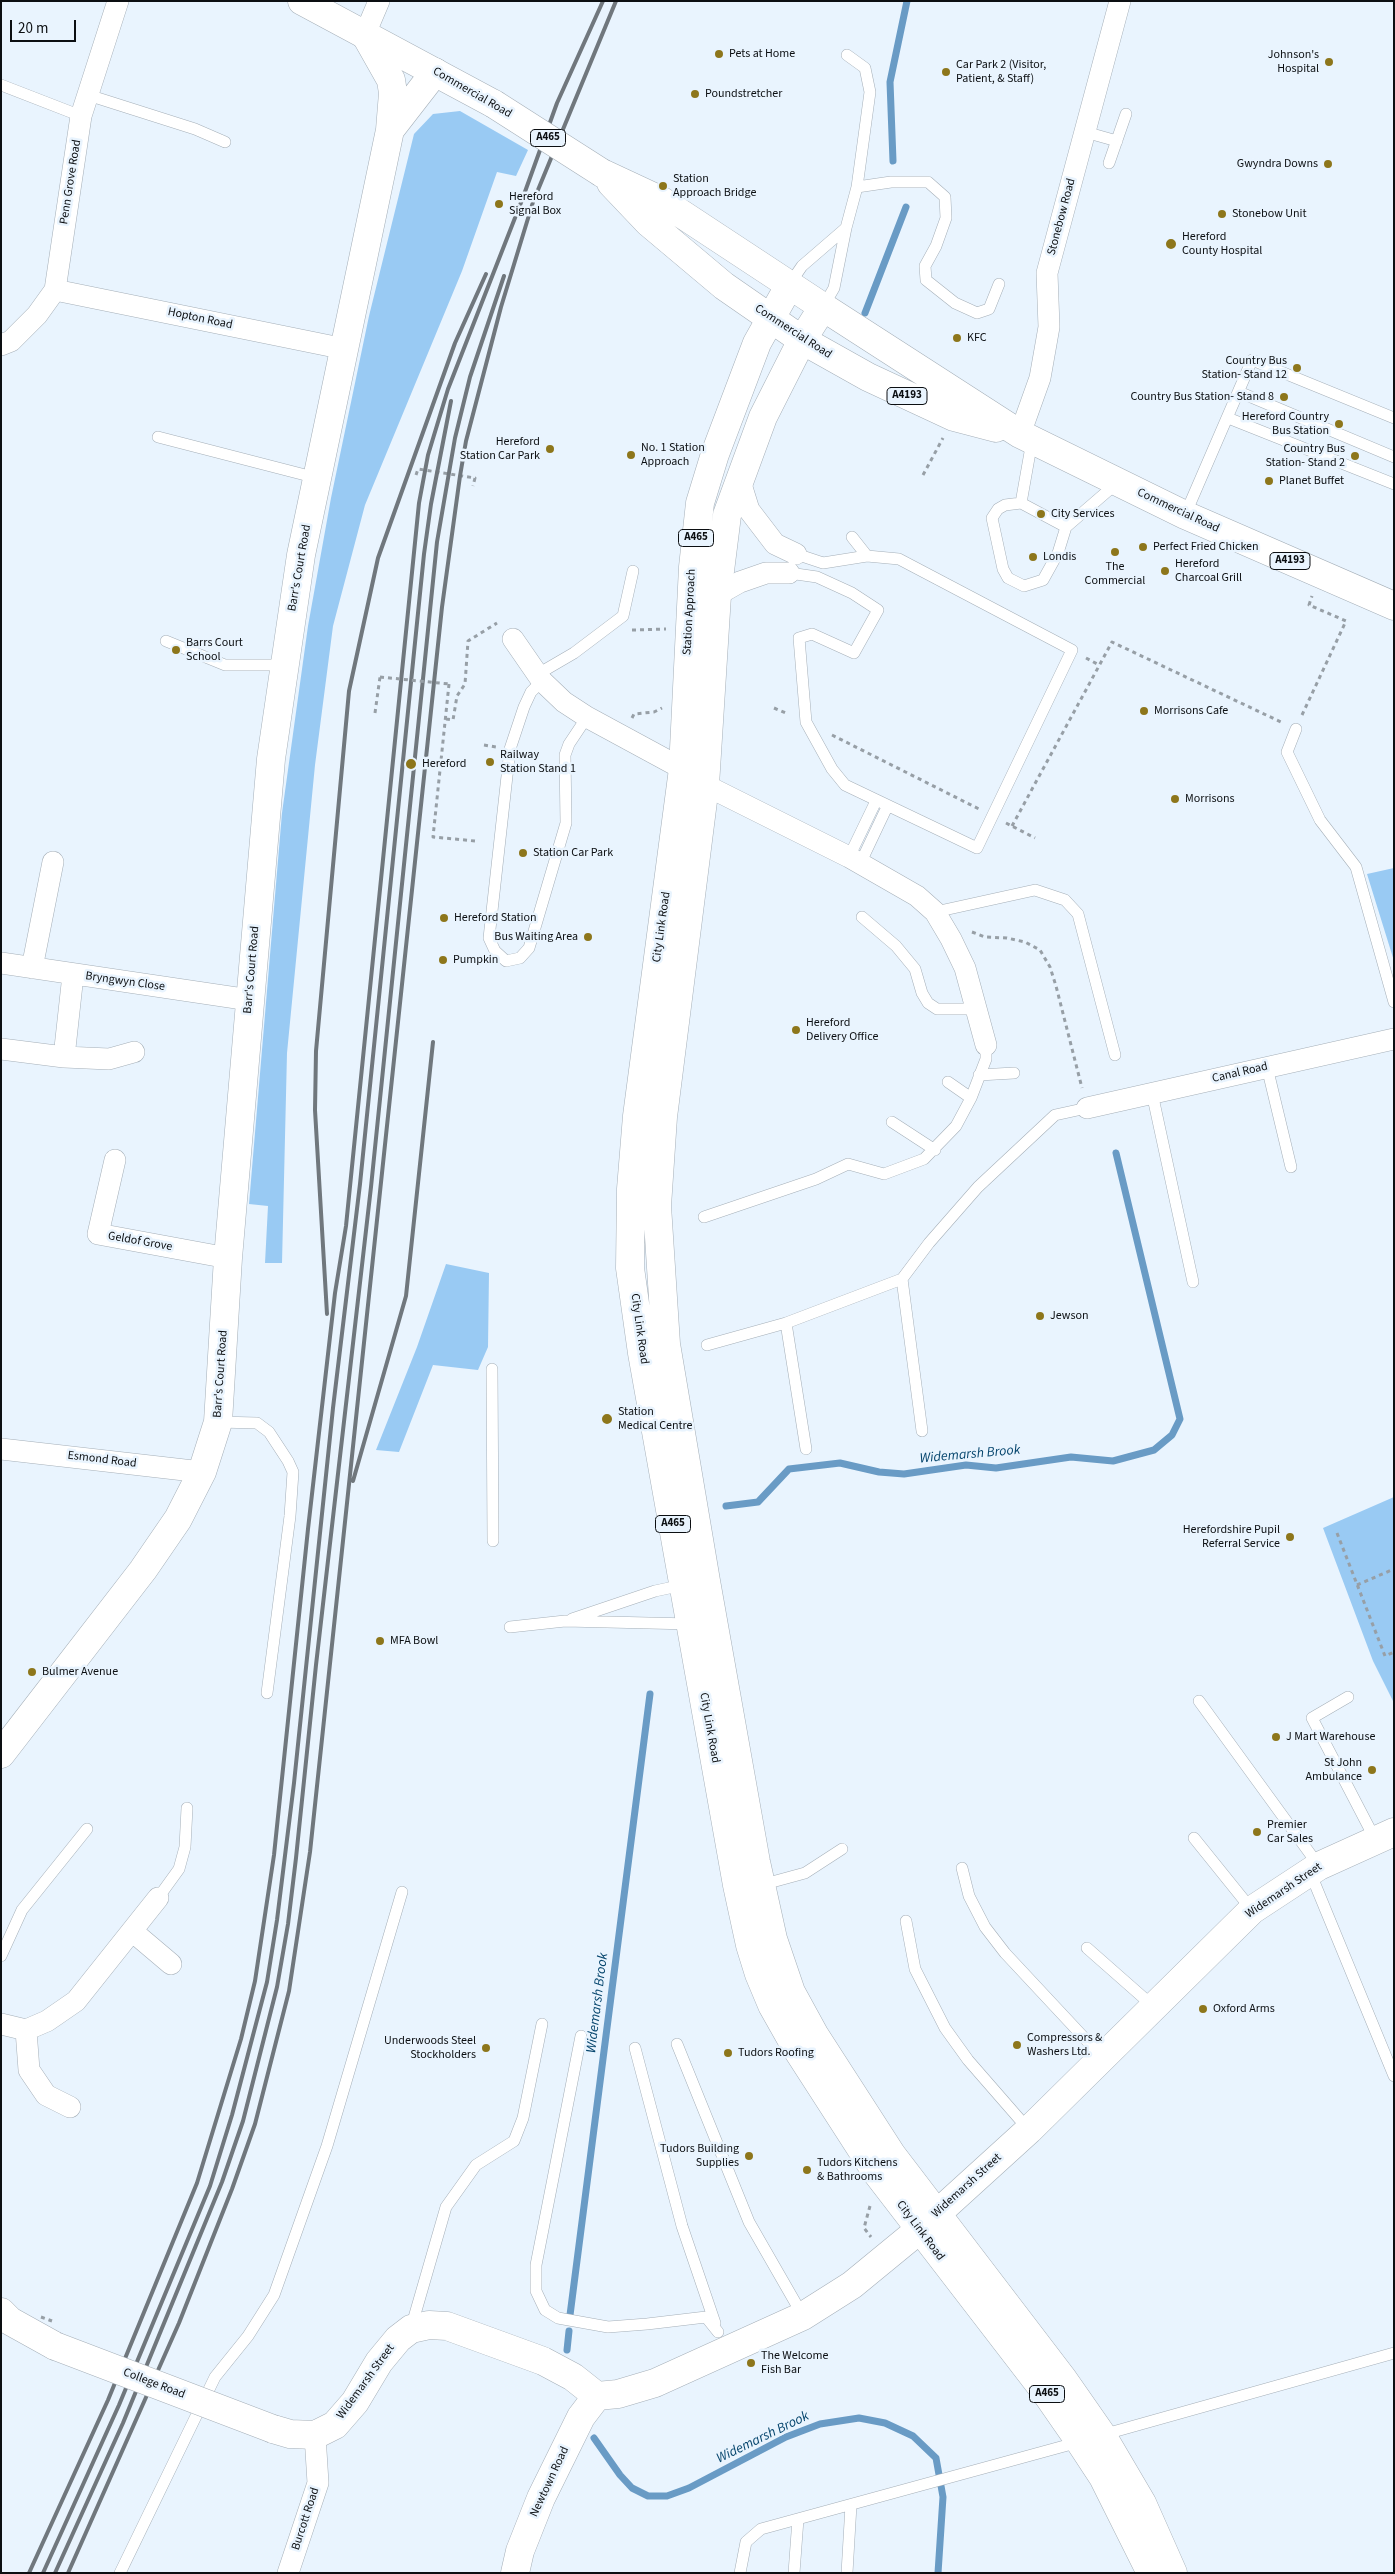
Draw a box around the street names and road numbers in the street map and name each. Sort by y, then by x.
street label: Commercial Road [430,65,514,121]
road number: A465 [530,130,566,146]
street label: Penn Grove Road [57,139,85,225]
street label: Stonebow Road [1045,177,1079,257]
street label: Commercial Road [752,302,834,362]
street label: Hopton Road [166,305,234,333]
road number: A4193 [887,388,927,404]
street label: Commercial Road [1135,486,1221,536]
street label: Barr's Court Road [285,523,315,613]
road number: A465 [678,530,714,546]
road number: A4193 [1270,552,1310,570]
street label: Station Approach [681,568,699,656]
street label: City Link Road [650,891,674,963]
street label: Barr's Court Road [241,926,263,1014]
street label: Bryngwyn Close [84,969,166,995]
street label: Canal Road [1211,1060,1269,1086]
street label: Geldof Grove [107,1229,173,1255]
street label: City Link Road [627,1293,651,1365]
street label: Barr's Court Road [211,1330,231,1418]
street label: Esmond Road [67,1449,137,1471]
road number: A465 [656,1516,690,1532]
street label: City Link Road [696,1692,722,1764]
street label: Widemarsh Street [1243,1860,1325,1922]
street label: Widemarsh Street [929,2151,1005,2221]
street label: City Link Road [893,2198,947,2264]
street label: Widemarsh Street [334,2342,398,2422]
street label: College Road [121,2366,187,2402]
road number: A465 [1030,2386,1064,2402]
street label: Newtown Road [527,2444,573,2520]
street label: Burcott Road [289,2486,323,2552]

